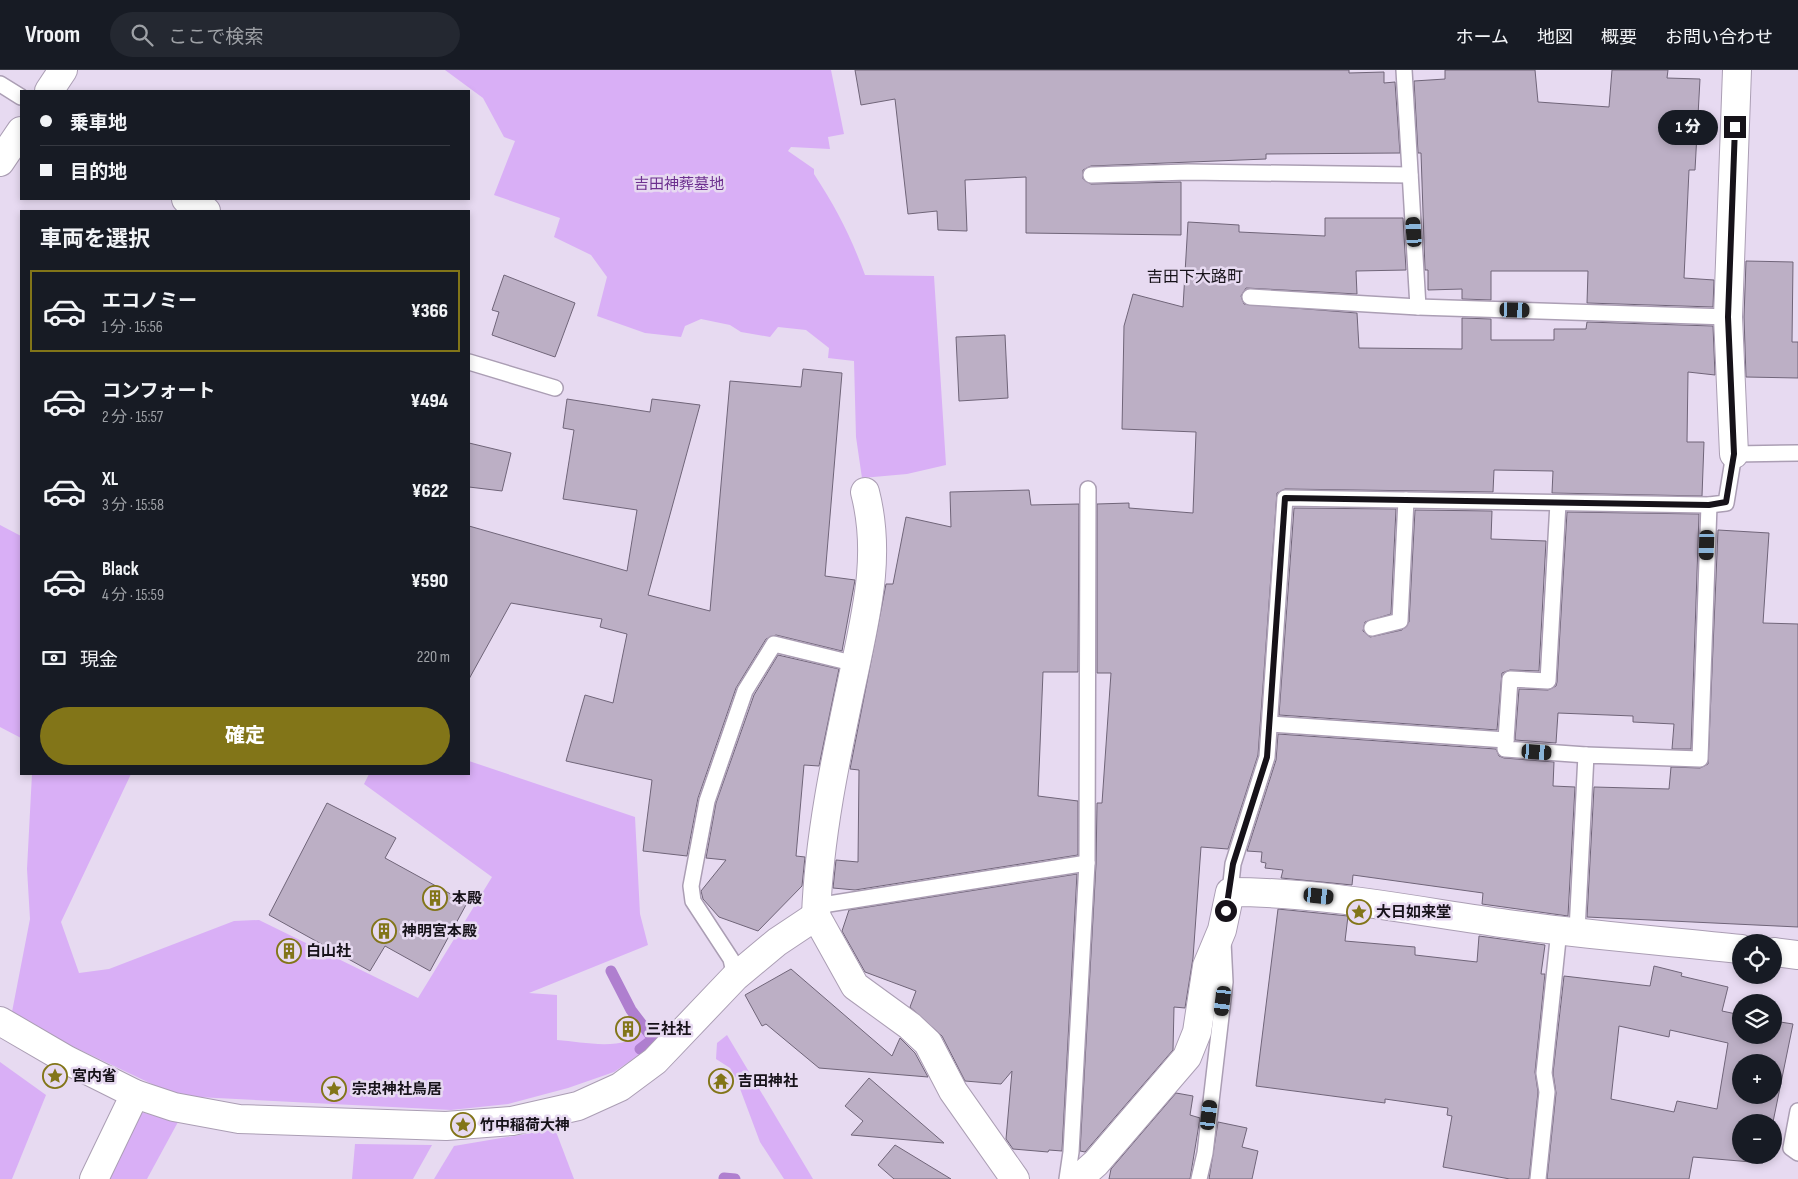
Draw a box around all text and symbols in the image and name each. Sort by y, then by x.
search box [110,12,460,57]
text: Vroom [25,20,80,49]
icon: search [128,21,156,49]
text: ここで検索 [168,26,263,49]
text: ホーム [1456,27,1509,48]
text: 地図 [1537,27,1573,48]
text: 概要 [1601,27,1637,48]
text: お問い合わせ [1665,27,1773,48]
callout: 1 分 [1658,110,1718,144]
text: 乗車地 [70,112,127,135]
route end [1724,116,1746,138]
text: 1 分 [1675,118,1701,137]
text: 目的地 [70,161,127,184]
park label: 吉田神葬墓地 [634,175,724,194]
car [1405,217,1422,247]
text: 車両を選択 [40,226,150,253]
district label: 吉田下大路町 [1147,268,1243,287]
icon: car [42,289,87,334]
text: エコノミー [102,290,197,313]
text: ¥366 [411,300,448,323]
car [1499,302,1530,318]
text: 1 分 · 15:56 [102,318,163,337]
icon: car [42,379,87,424]
text: コンフォート [102,380,215,403]
text: ¥494 [411,390,448,413]
text: 2 分 · 15:57 [102,408,163,427]
text: XL [102,468,118,491]
icon: car [42,469,87,514]
text: ¥622 [412,480,448,503]
text: 3 分 · 15:58 [102,496,164,515]
car [1698,530,1715,560]
text: Black [102,558,139,581]
icon: car [42,559,87,604]
text: ¥590 [411,570,448,593]
text: 4 分 · 15:59 [102,586,164,605]
icon: cash [40,644,68,672]
text: 220 m [417,648,450,667]
text: 現金 [80,649,118,672]
button: 確定 [40,707,450,765]
car [1521,743,1552,761]
building icon: 本殿 [422,885,448,911]
car [1303,887,1334,905]
place label: 本殿 [452,889,482,908]
place icon: 大日如来堂 [1346,899,1372,925]
route start [1215,900,1237,922]
place label: 大日如来堂 [1376,903,1451,922]
building icon: 神明宮本殿 [371,918,397,944]
place label: 神明宮本殿 [401,922,477,941]
map controls [1732,934,1782,1164]
button: locate [1732,934,1782,984]
building icon: 白山社 [276,938,302,964]
place label: 白山社 [306,942,351,961]
car [1213,985,1232,1017]
button: layers [1732,994,1782,1044]
building icon: 三社社 [615,1016,641,1042]
place label: 三社社 [646,1020,691,1039]
button: + [1732,1054,1782,1104]
place icon: 宮内省 [42,1063,68,1089]
place label: 宮内省 [72,1067,117,1086]
temple icon: 吉田神社 [708,1068,734,1094]
place label: 吉田神社 [738,1072,798,1091]
place icon: 宗忠神社鳥居 [321,1076,347,1102]
place label: 宗忠神社鳥居 [352,1080,442,1099]
car [1199,1099,1218,1131]
place icon: 竹中稲荷大神 [450,1112,476,1138]
button: − [1732,1114,1782,1164]
place label: 竹中稲荷大神 [480,1116,570,1135]

